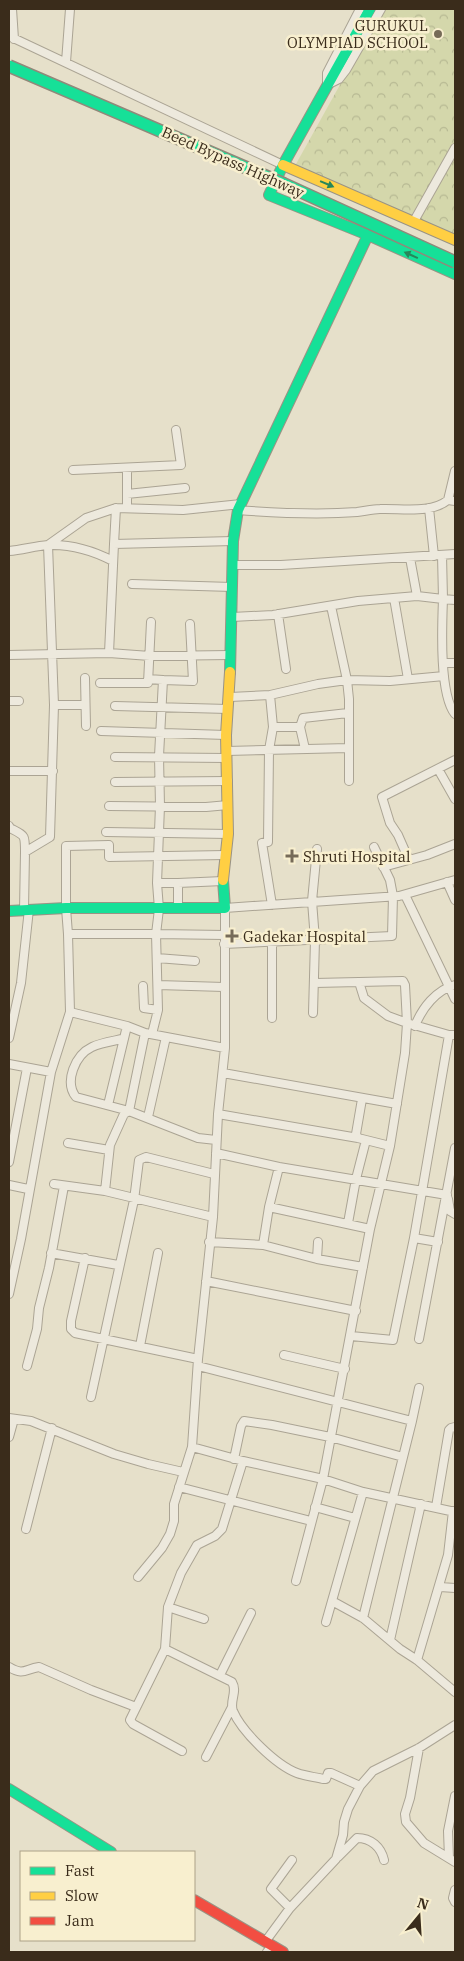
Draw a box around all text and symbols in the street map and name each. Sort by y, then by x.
place label: GURUKUL OLYMPIAD SCHOOL [287,16,428,52]
marker: GURUKUL OLYMPIAD SCHOOL [432,28,444,40]
street label: Beed Bypass Highway [159,122,307,202]
one-way arrow [320,180,335,188]
one-way arrow [404,250,418,258]
place label: Shruti Hospital [303,847,410,866]
marker: Shruti Hospital [285,849,299,863]
place label: Gadekar Hospital [243,927,366,946]
marker: Gadekar Hospital [225,929,239,943]
legend [20,1851,195,1941]
text: Fast [65,1861,95,1880]
text: Slow [65,1886,99,1905]
north arrow [394,1891,444,1941]
text: N [415,1893,431,1914]
text: Jam [65,1911,94,1930]

